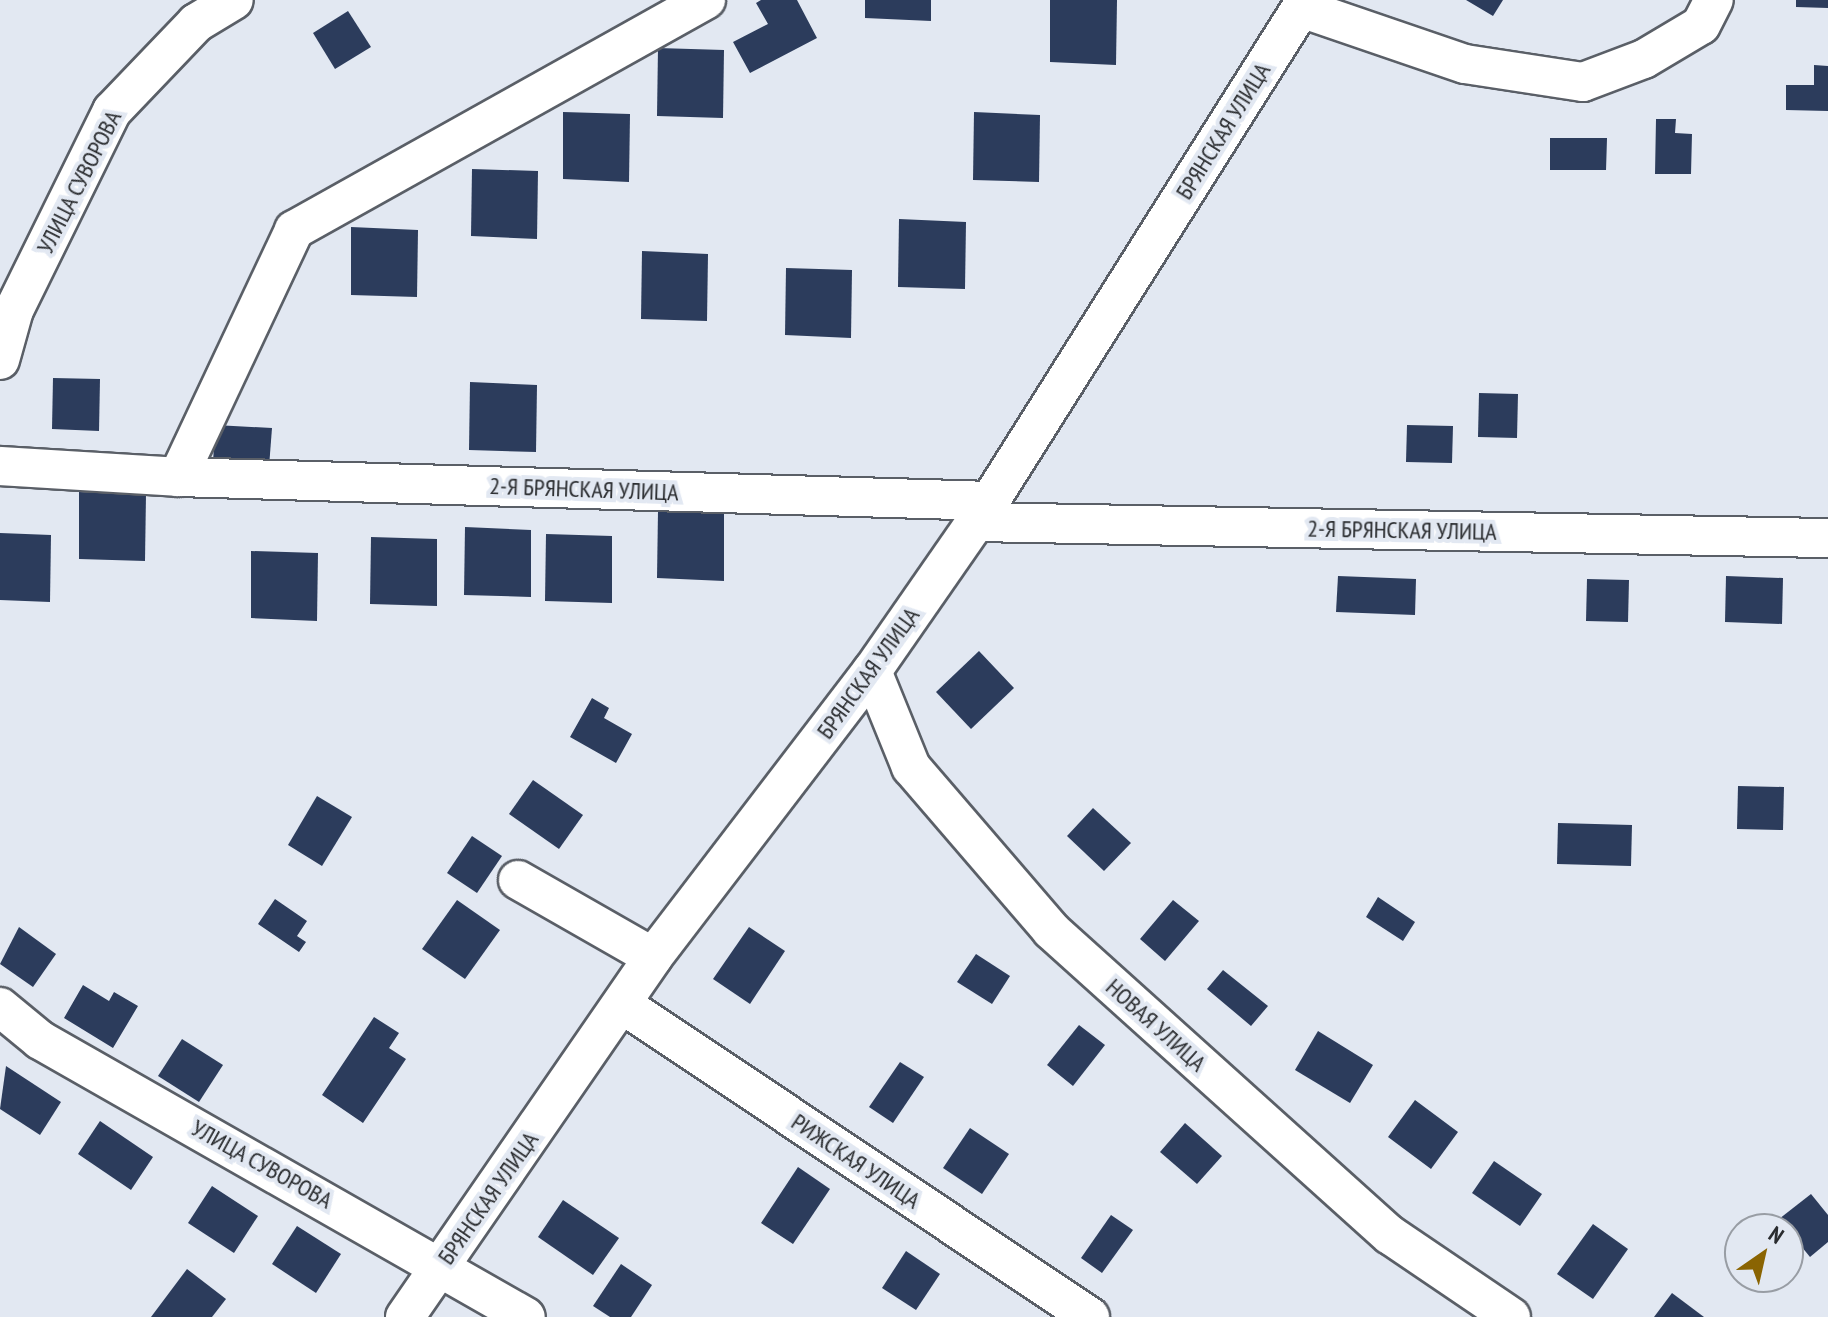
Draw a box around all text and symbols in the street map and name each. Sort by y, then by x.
street label: БРЯНСКАЯ УЛИЦА [1169,57,1277,205]
street label: УЛИЦА СУВОРОВА [30,105,128,259]
street label: 2-Я БРЯНСКАЯ УЛИЦА [489,471,679,507]
street label: 2-Я БРЯНСКАЯ УЛИЦА [1307,514,1497,546]
street label: БРЯНСКАЯ УЛИЦА [811,601,925,745]
street label: НОВАЯ УЛИЦА [1100,972,1212,1078]
street label: РИЖСКАЯ УЛИЦА [786,1107,926,1215]
street label: УЛИЦА СУВОРОВА [186,1113,338,1215]
street label: БРЯНСКАЯ УЛИЦА [431,1126,545,1270]
north arrow [1724,1213,1804,1293]
text: N [1764,1220,1789,1250]

